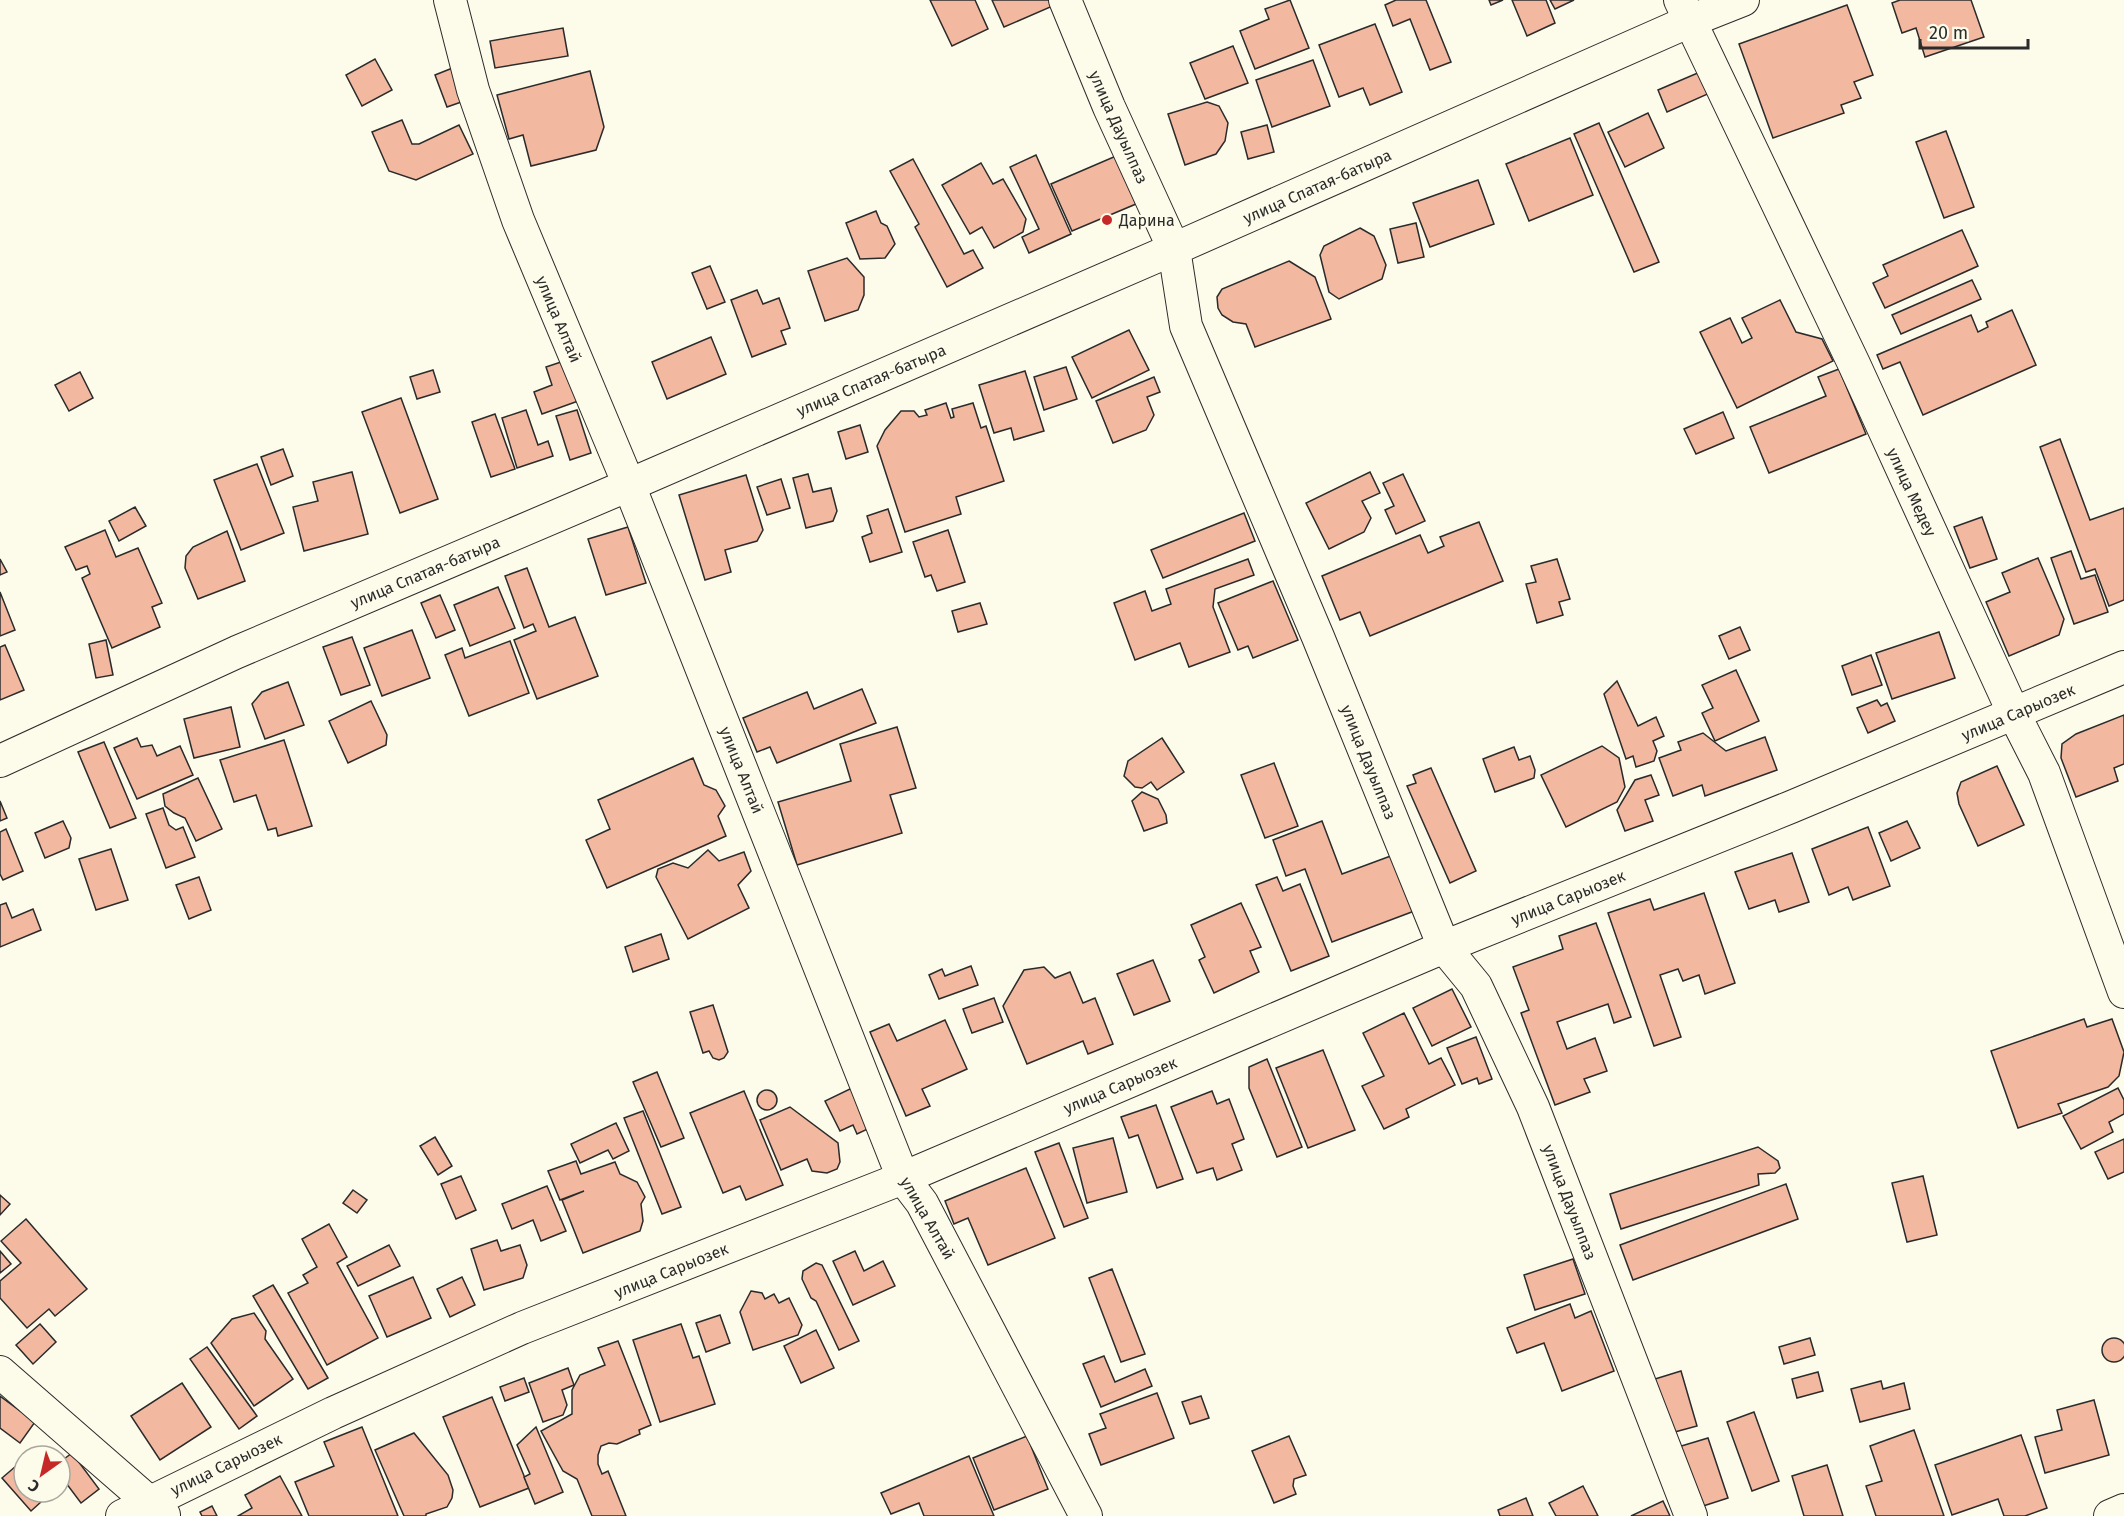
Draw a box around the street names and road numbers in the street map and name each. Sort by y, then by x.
street label: улица Дауылпаз [1085,68,1152,187]
street label: улица Спатая-батыра [1240,145,1394,228]
street label: улица Алтай [532,273,585,365]
street label: улица Спатая-батыра [794,340,949,421]
street label: улица Медеу [1883,445,1940,540]
street label: улица Спатая-батыра [348,532,503,613]
street label: улица Сарыозек [1959,680,2078,745]
street label: улица Дауылпаз [1337,702,1400,822]
street label: улица Алтай [715,724,768,816]
street label: улица Сарыозек [1508,866,1629,929]
street label: улица Сарыозек [1061,1053,1180,1118]
street label: улица Дауылпаз [1539,1142,1600,1263]
street label: улица Алтай [896,1174,959,1263]
street label: улица Сарыозек [611,1239,732,1302]
street label: улица Сарыозек [167,1429,286,1500]

